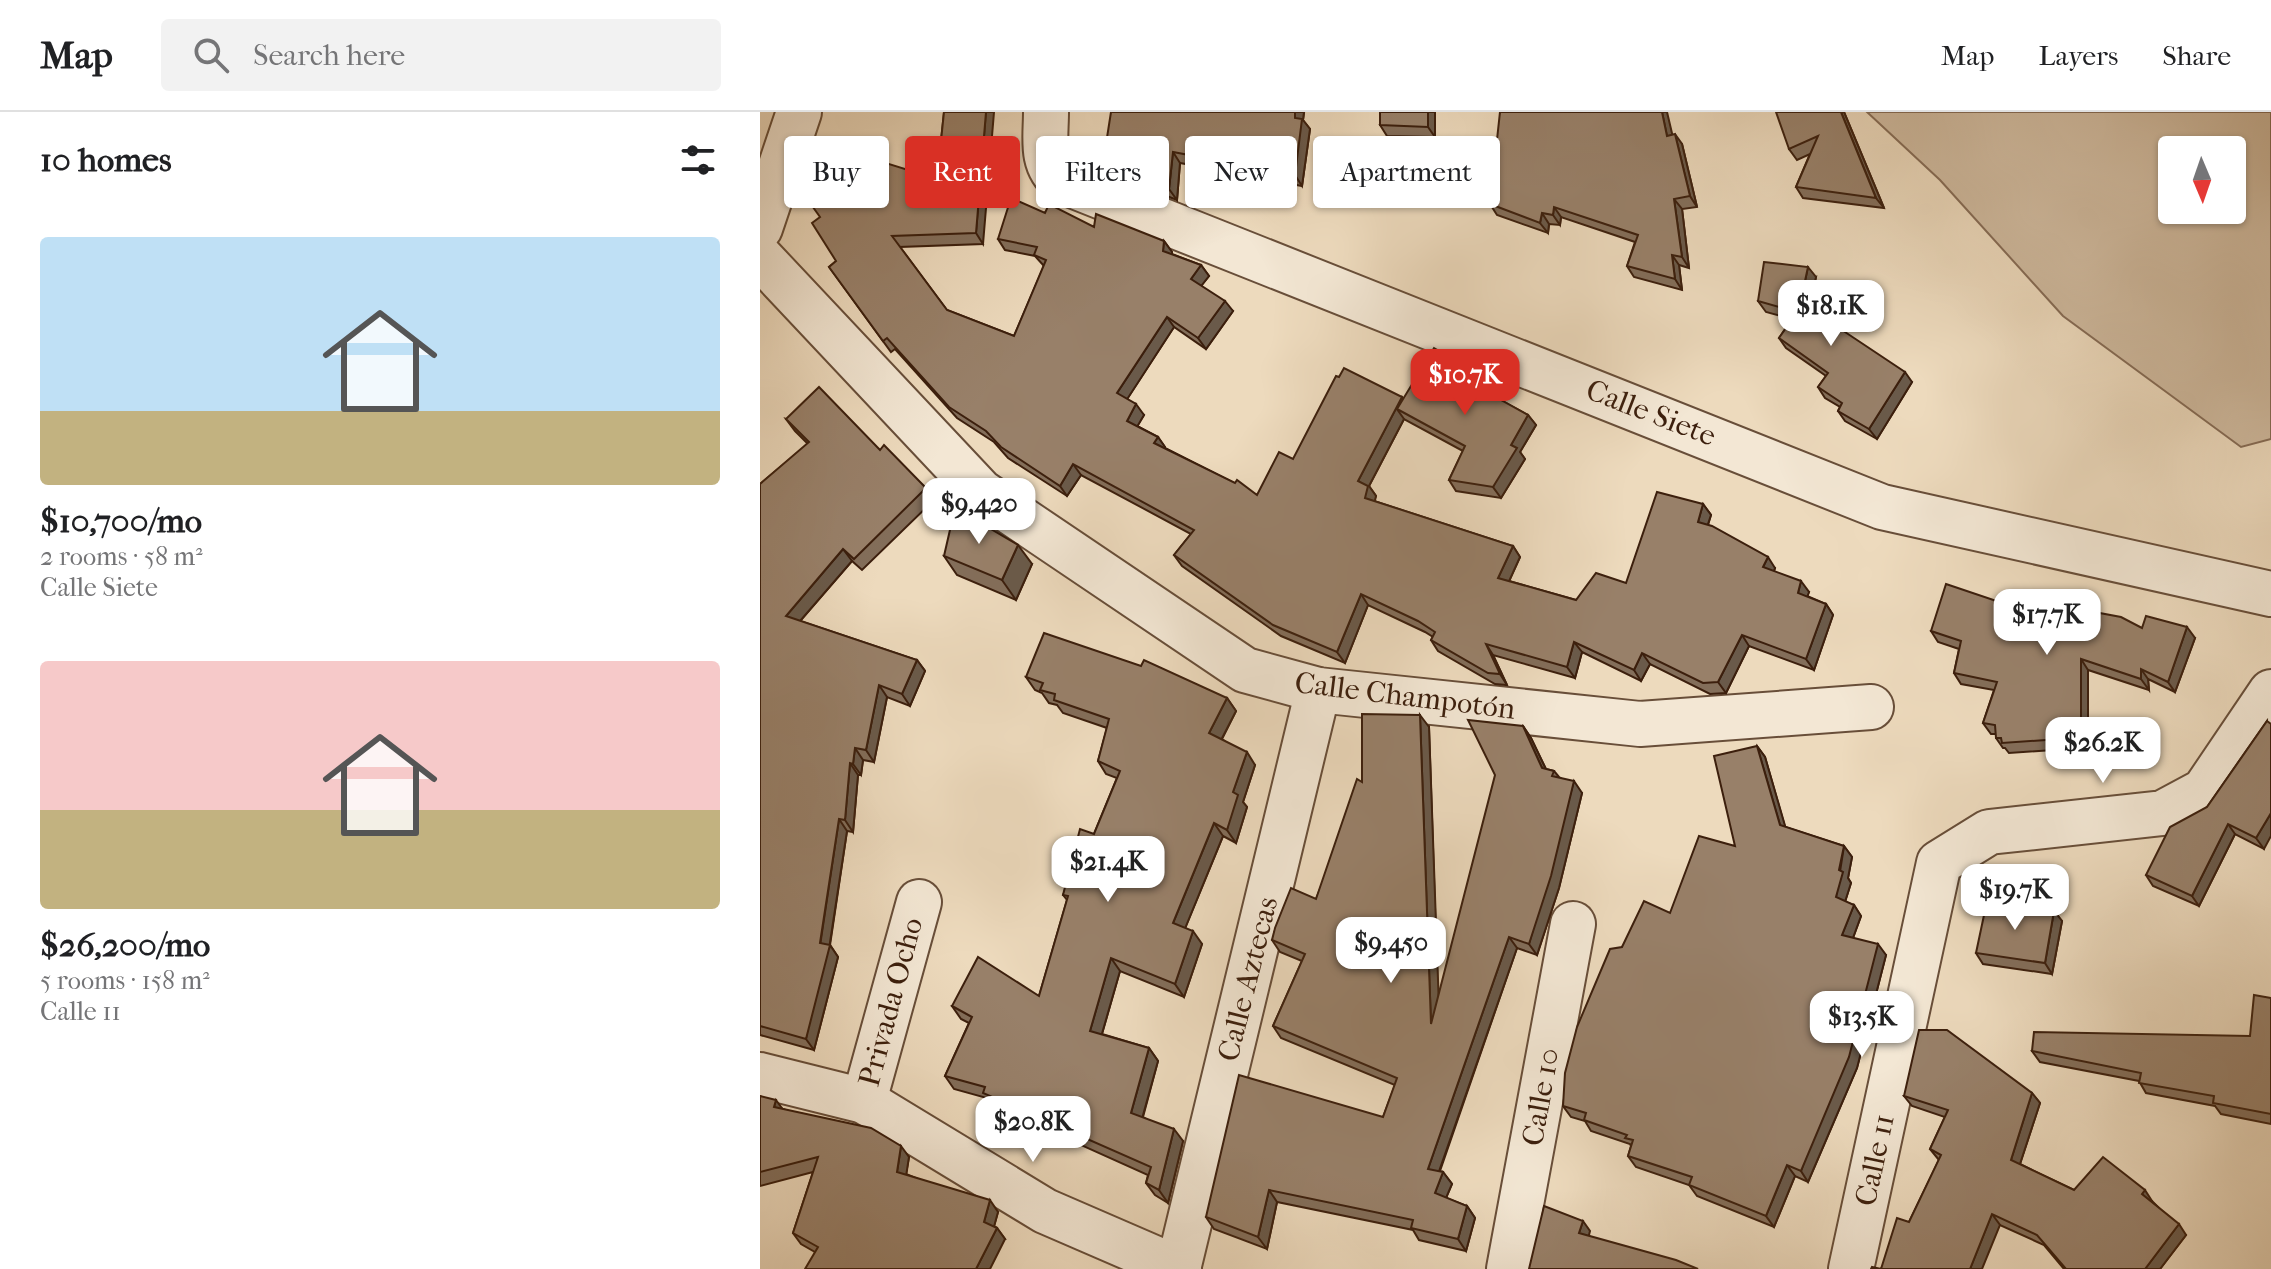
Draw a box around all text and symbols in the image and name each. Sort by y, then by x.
search box [161,19,721,91]
text: Map [40,33,113,78]
icon: search [189,33,233,77]
text: Search here [253,38,405,73]
text: Map [1941,39,1994,72]
text: Layers [2038,39,2118,72]
text: Share [2162,39,2231,72]
chip: Buy [784,136,889,208]
chip: Rent [905,136,1020,208]
chip: Filters [1036,136,1169,208]
chip: New [1185,136,1297,208]
chip: Apartment [1313,136,1500,208]
north arrow [2158,136,2246,224]
map controls [2158,136,2246,224]
icon: filters [676,138,720,182]
text: 10 homes [40,140,171,180]
pin: $18.1K [1766,280,1896,348]
icon: home [308,289,452,433]
text: $18.1K [1796,290,1866,321]
pin: $10.7K [1400,349,1530,417]
text: $10.7K [1429,359,1501,390]
street label: Calle Siete [1581,372,1721,454]
pin: $9,420 [914,478,1044,546]
text: $9,420 [940,488,1018,519]
text: $10,700/mo [40,501,202,541]
text: 2 rooms · 58 m² [40,541,203,572]
text: Calle Siete [40,572,158,603]
pin: $17.7K [1982,589,2112,657]
text: $17.7K [2012,599,2082,630]
street label: Calle Champotón [1293,665,1518,727]
icon: home [308,713,452,857]
pin: $26.2K [2038,717,2168,785]
text: $26.2K [2063,727,2143,758]
pin: $21.4K [1043,836,1173,904]
text: $21.4K [1070,846,1146,877]
pin: $19.7K [1950,864,2080,932]
text: $19.7K [1979,874,2051,905]
street label: Calle Aztecas [1211,893,1285,1065]
street label: Privada Ocho [852,914,930,1090]
pin: $9,450 [1326,917,1456,985]
text: $26,200/mo [40,925,210,965]
text: $9,450 [1354,927,1428,958]
text: 5 rooms · 158 m² [40,965,210,996]
pin: $13.5K [1797,991,1927,1059]
text: Calle 11 [40,996,121,1027]
text: $13.5K [1828,1001,1896,1032]
street label: Calle 10 [1515,1045,1567,1149]
pin: $20.8K [968,1096,1098,1164]
text: $20.8K [994,1106,1073,1137]
street label: Calle 11 [1848,1111,1902,1209]

